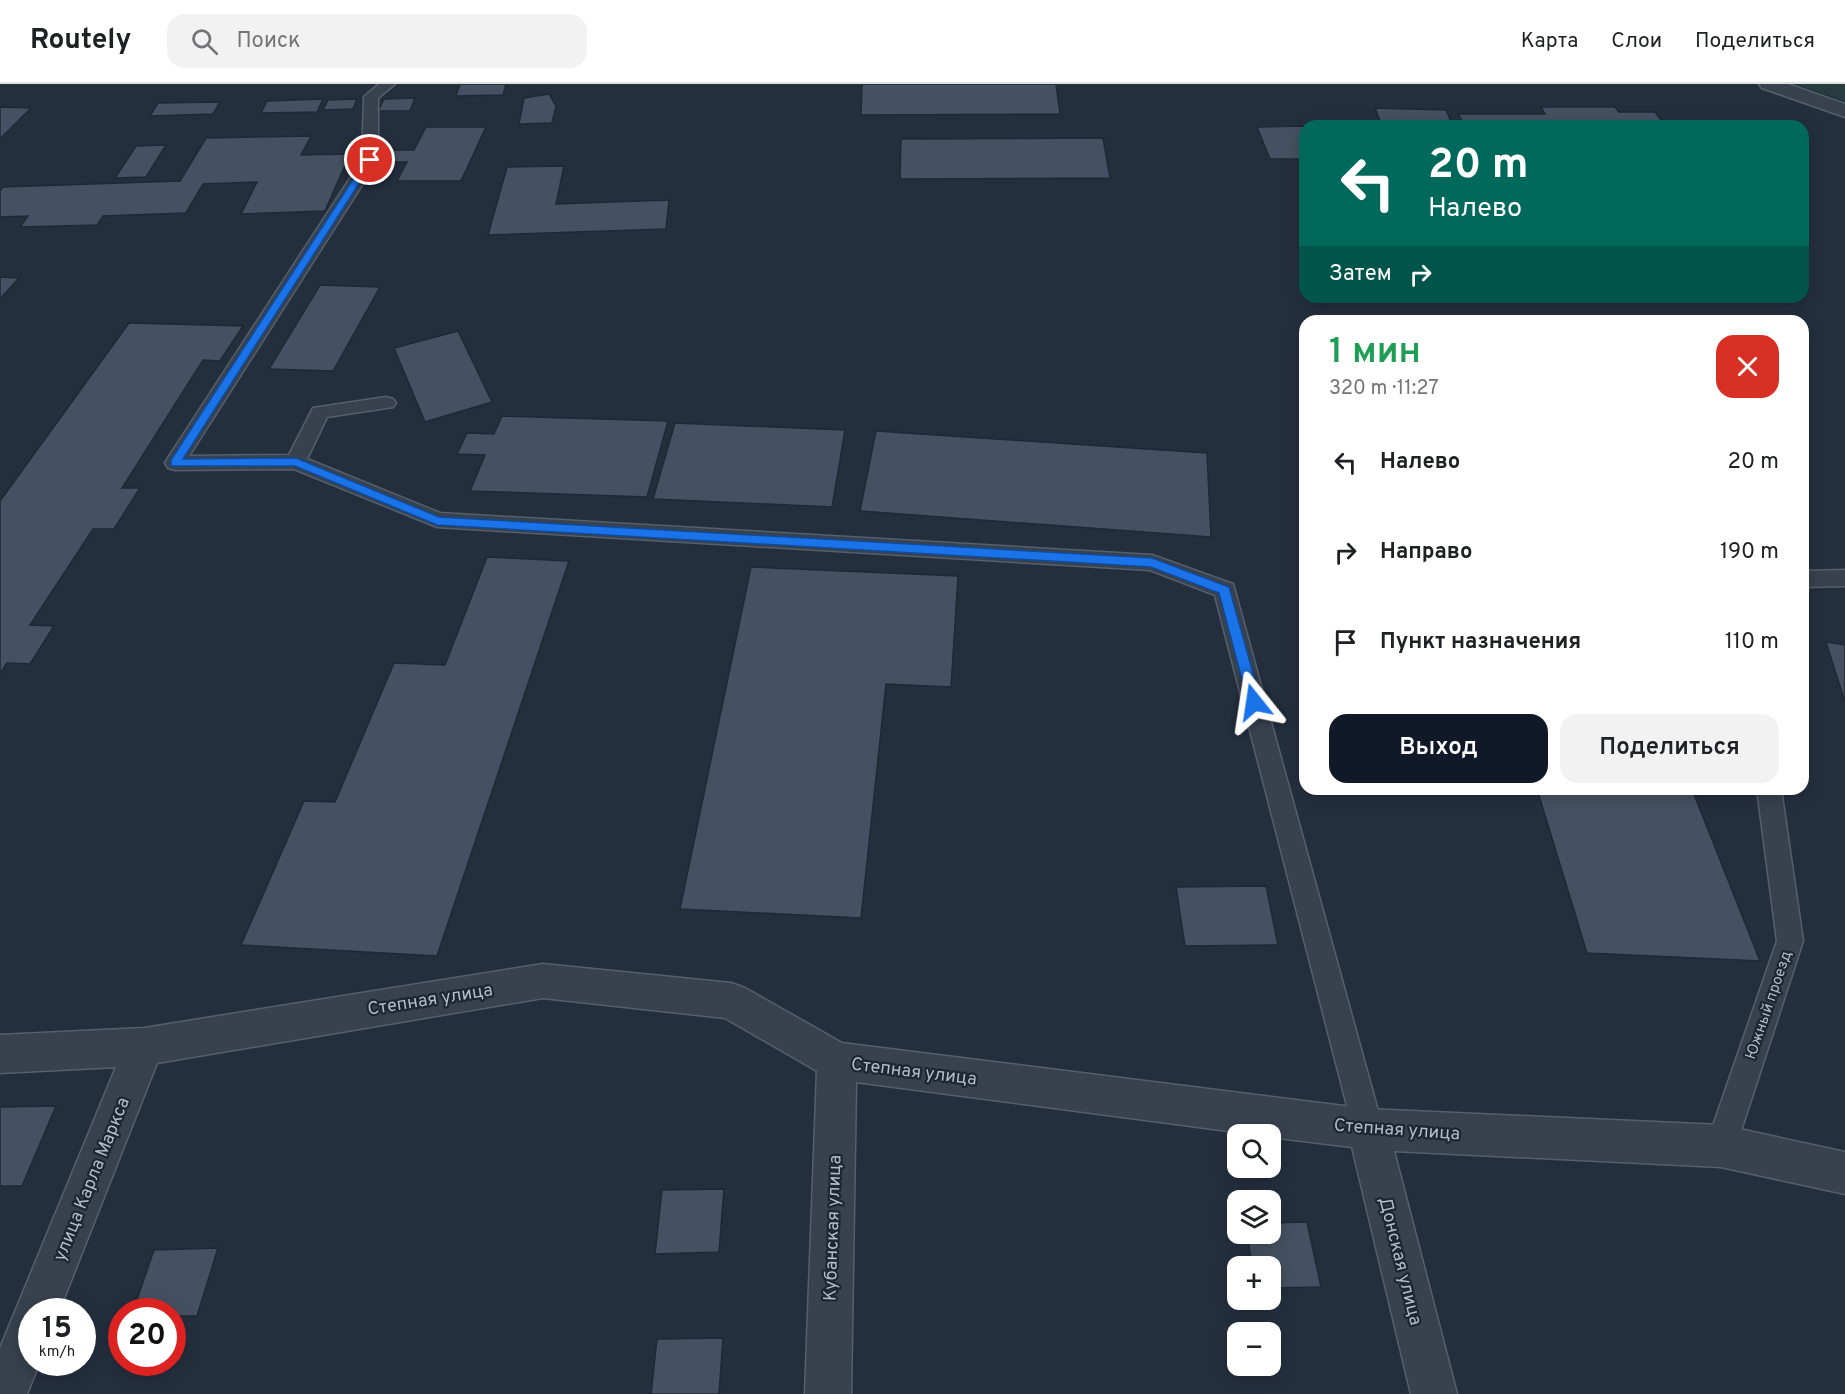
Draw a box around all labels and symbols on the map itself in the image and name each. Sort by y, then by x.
pin [344,134,395,185]
position arrow [1222,670,1286,734]
street label: Южный проезд [1742,949,1797,1062]
street label: Степная улица [366,979,494,1022]
street label: Степная улица [850,1053,978,1092]
street label: улица Карла Маркса [49,1094,136,1265]
street label: Степная улица [1333,1115,1461,1146]
street label: Кубанская улица [819,1155,848,1302]
street label: Донская улица [1372,1195,1427,1328]
speed limit sign: 20 [108,1298,186,1376]

